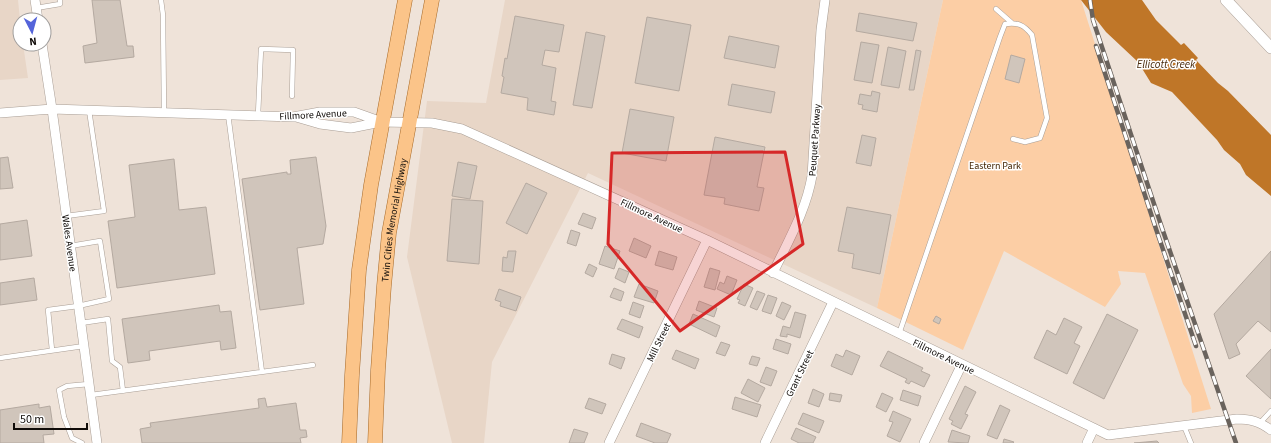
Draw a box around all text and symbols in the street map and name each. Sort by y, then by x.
north arrow [12,12,52,52]
text: N [29,34,37,49]
water label: Ellicott Creek [1137,57,1196,72]
street label: Peuquet Parkway [805,103,825,177]
street label: Fillmore Avenue [279,106,347,124]
street label: Twin Cities Memorial Highway [378,157,411,283]
park label: Eastern Park [969,159,1021,173]
street label: Fillmore Avenue [618,195,685,236]
street label: Wales Avenue [58,214,80,272]
street label: Mill Street [643,320,675,364]
street label: Fillmore Avenue [910,336,977,378]
street label: Grant Street [783,347,817,399]
scale bar [14,405,87,431]
text: 50 m [20,411,44,428]

